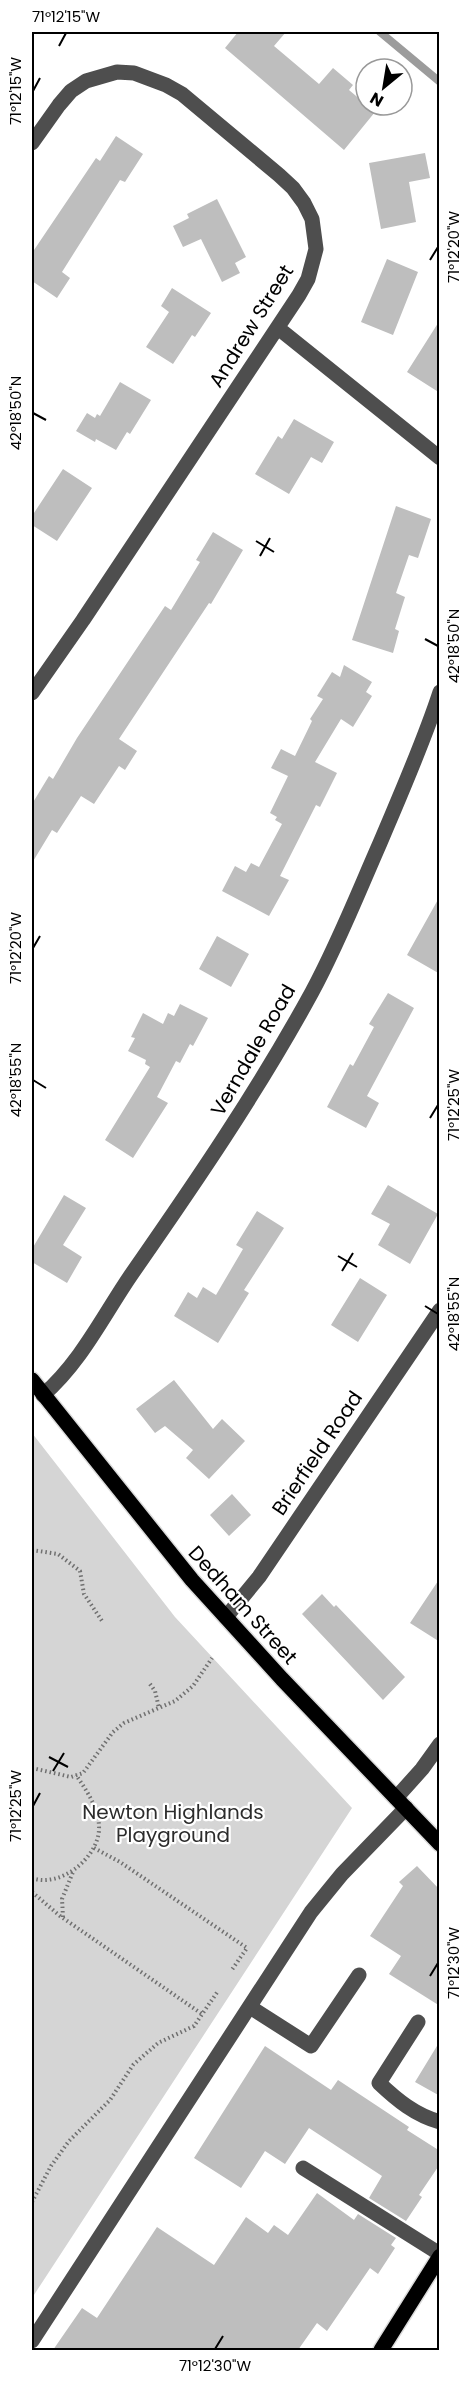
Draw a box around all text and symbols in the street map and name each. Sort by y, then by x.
text: 71°12'15"W [32,6,100,27]
text: 71°12'15"W [5,57,26,125]
north arrow [354,57,414,117]
text: N [366,87,388,113]
text: 71°12'20"W [443,211,464,283]
street label: Andrew Street [202,259,300,393]
text: 42°18'50"N [5,376,26,450]
text: 42°18'50"N [443,609,464,683]
text: 71°12'20"W [5,912,26,984]
street label: Verndale Road [204,979,302,1121]
text: 42°18'55"N [5,1043,26,1117]
text: 71°12'25"W [443,1069,464,1141]
text: 42°18'55"N [443,1277,464,1351]
street label: Brierfield Road [265,1385,369,1521]
street label: Dedham Street [182,1540,304,1670]
text: 71°12'25"W [5,1770,26,1842]
park label: Newton Highlands Playground [82,1798,264,1849]
text: 71°12'30"W [443,1927,464,1999]
text: 71°12'30"W [179,2355,251,2376]

